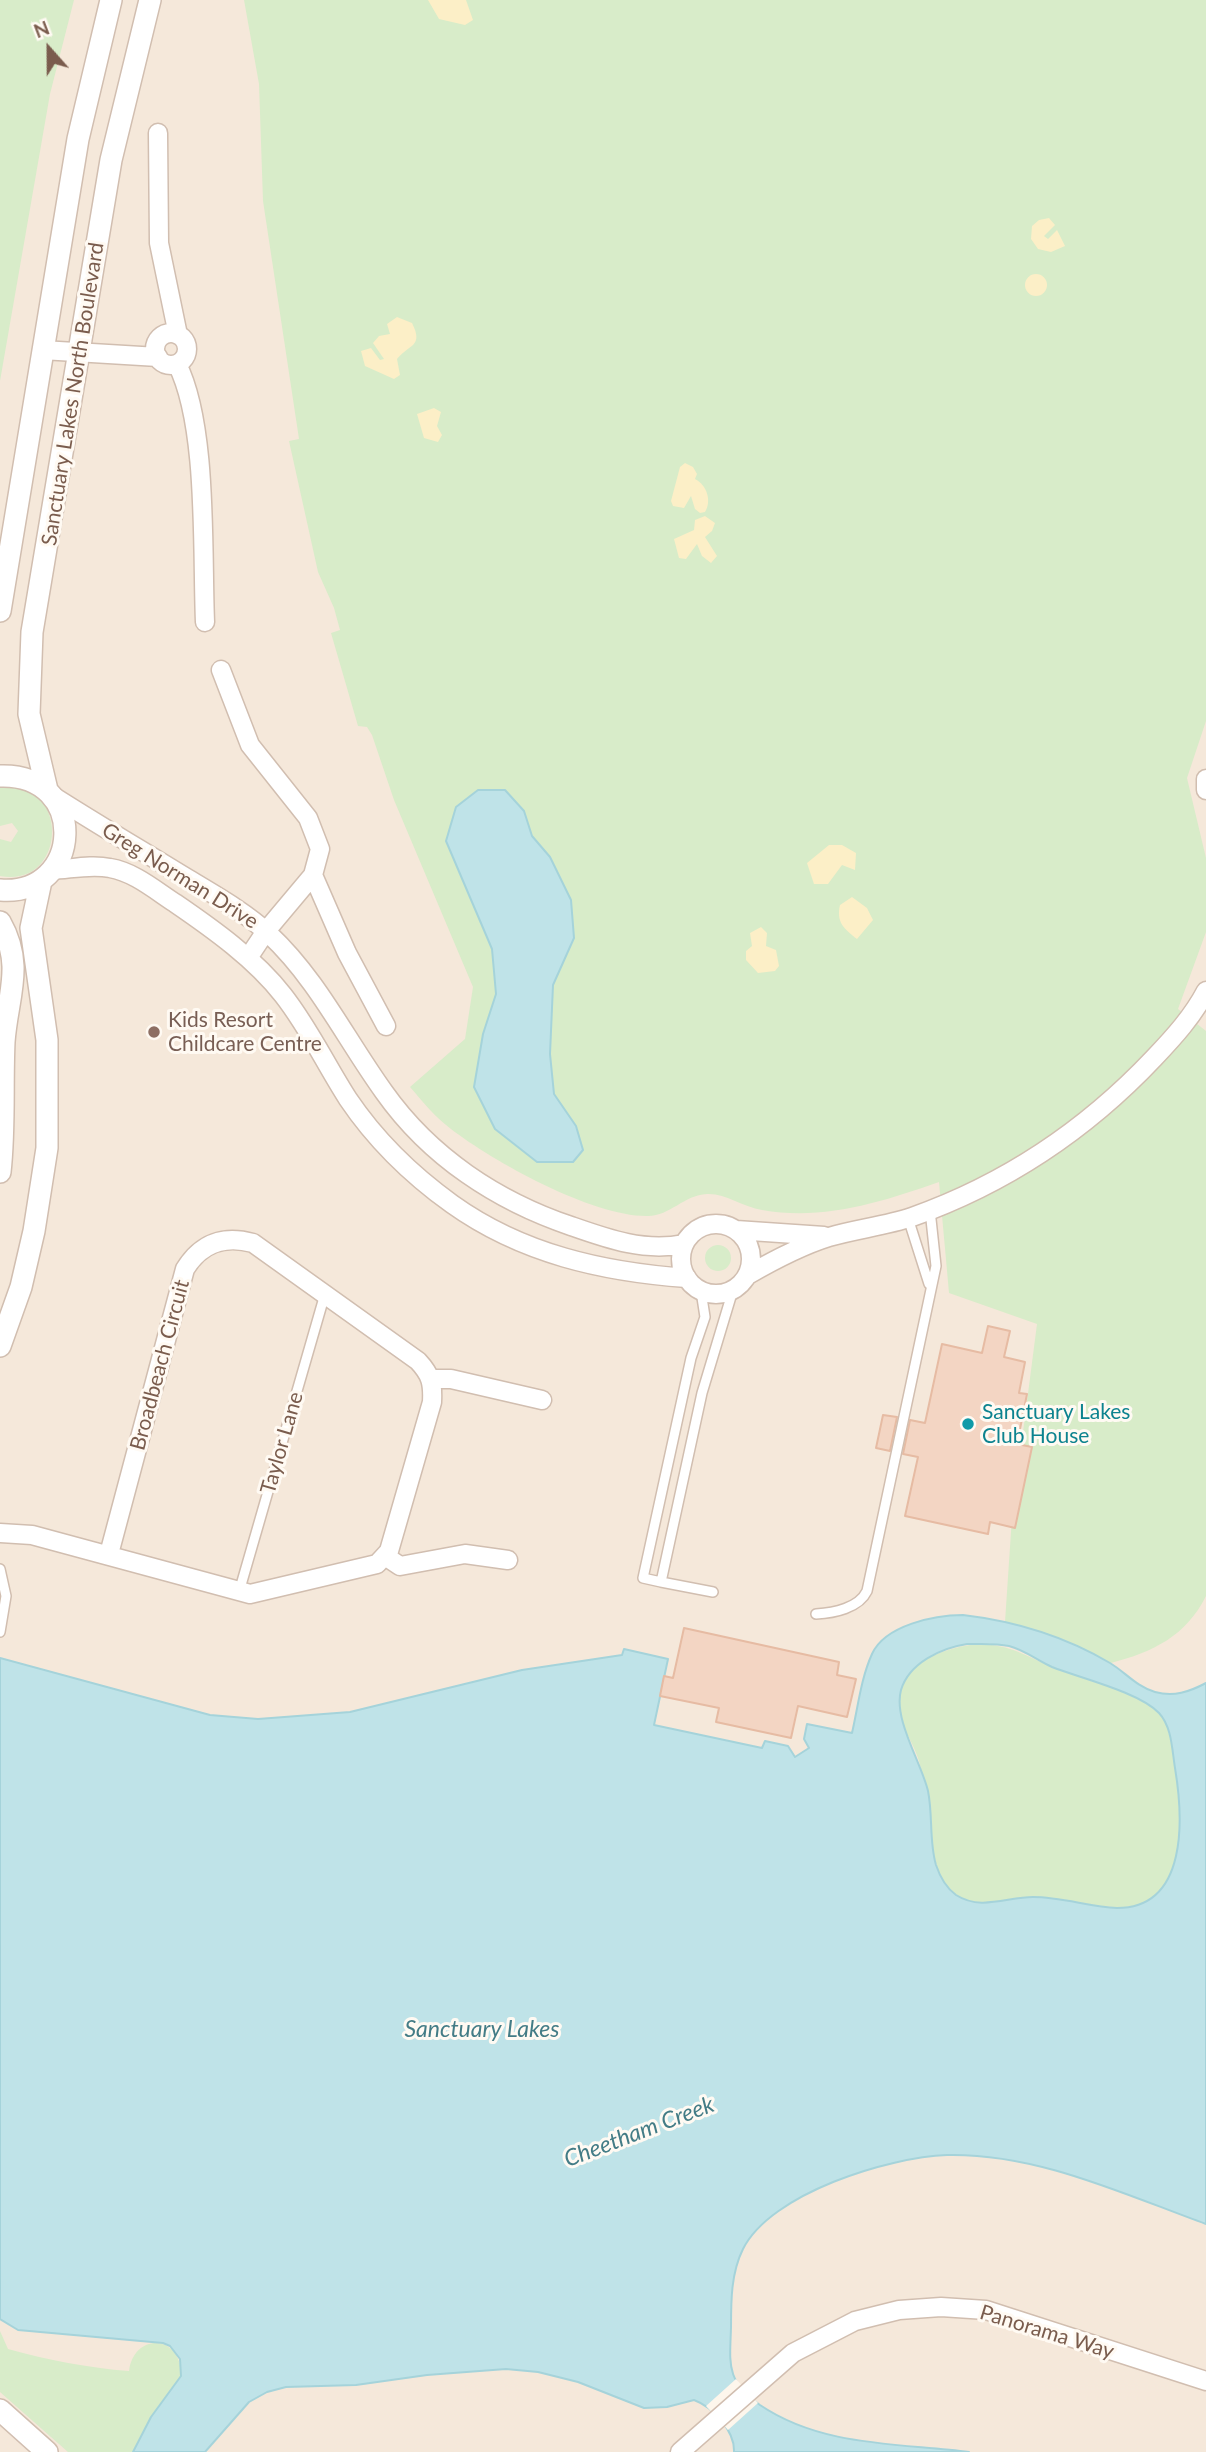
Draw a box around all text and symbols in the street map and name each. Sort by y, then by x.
north arrow [14,14,84,84]
text: N [30,16,52,42]
street label: Sanctuary Lakes North Boulevard [37,241,109,547]
street label: Greg Norman Drive [97,818,263,934]
place label: Kids Resort Childcare Centre [168,1007,322,1057]
marker: Kids Resort Childcare Centre [146,1024,162,1040]
street label: Broadbeach Circuit [125,1277,195,1453]
street label: Taylor Lane [255,1389,309,1497]
place label: Sanctuary Lakes Club House [982,1399,1130,1449]
marker: Sanctuary Lakes Club House [960,1416,976,1432]
water label: Sanctuary Lakes [404,2016,560,2044]
water label: Cheetham Creek [560,2091,718,2173]
street label: Panorama Way [977,2300,1117,2364]

